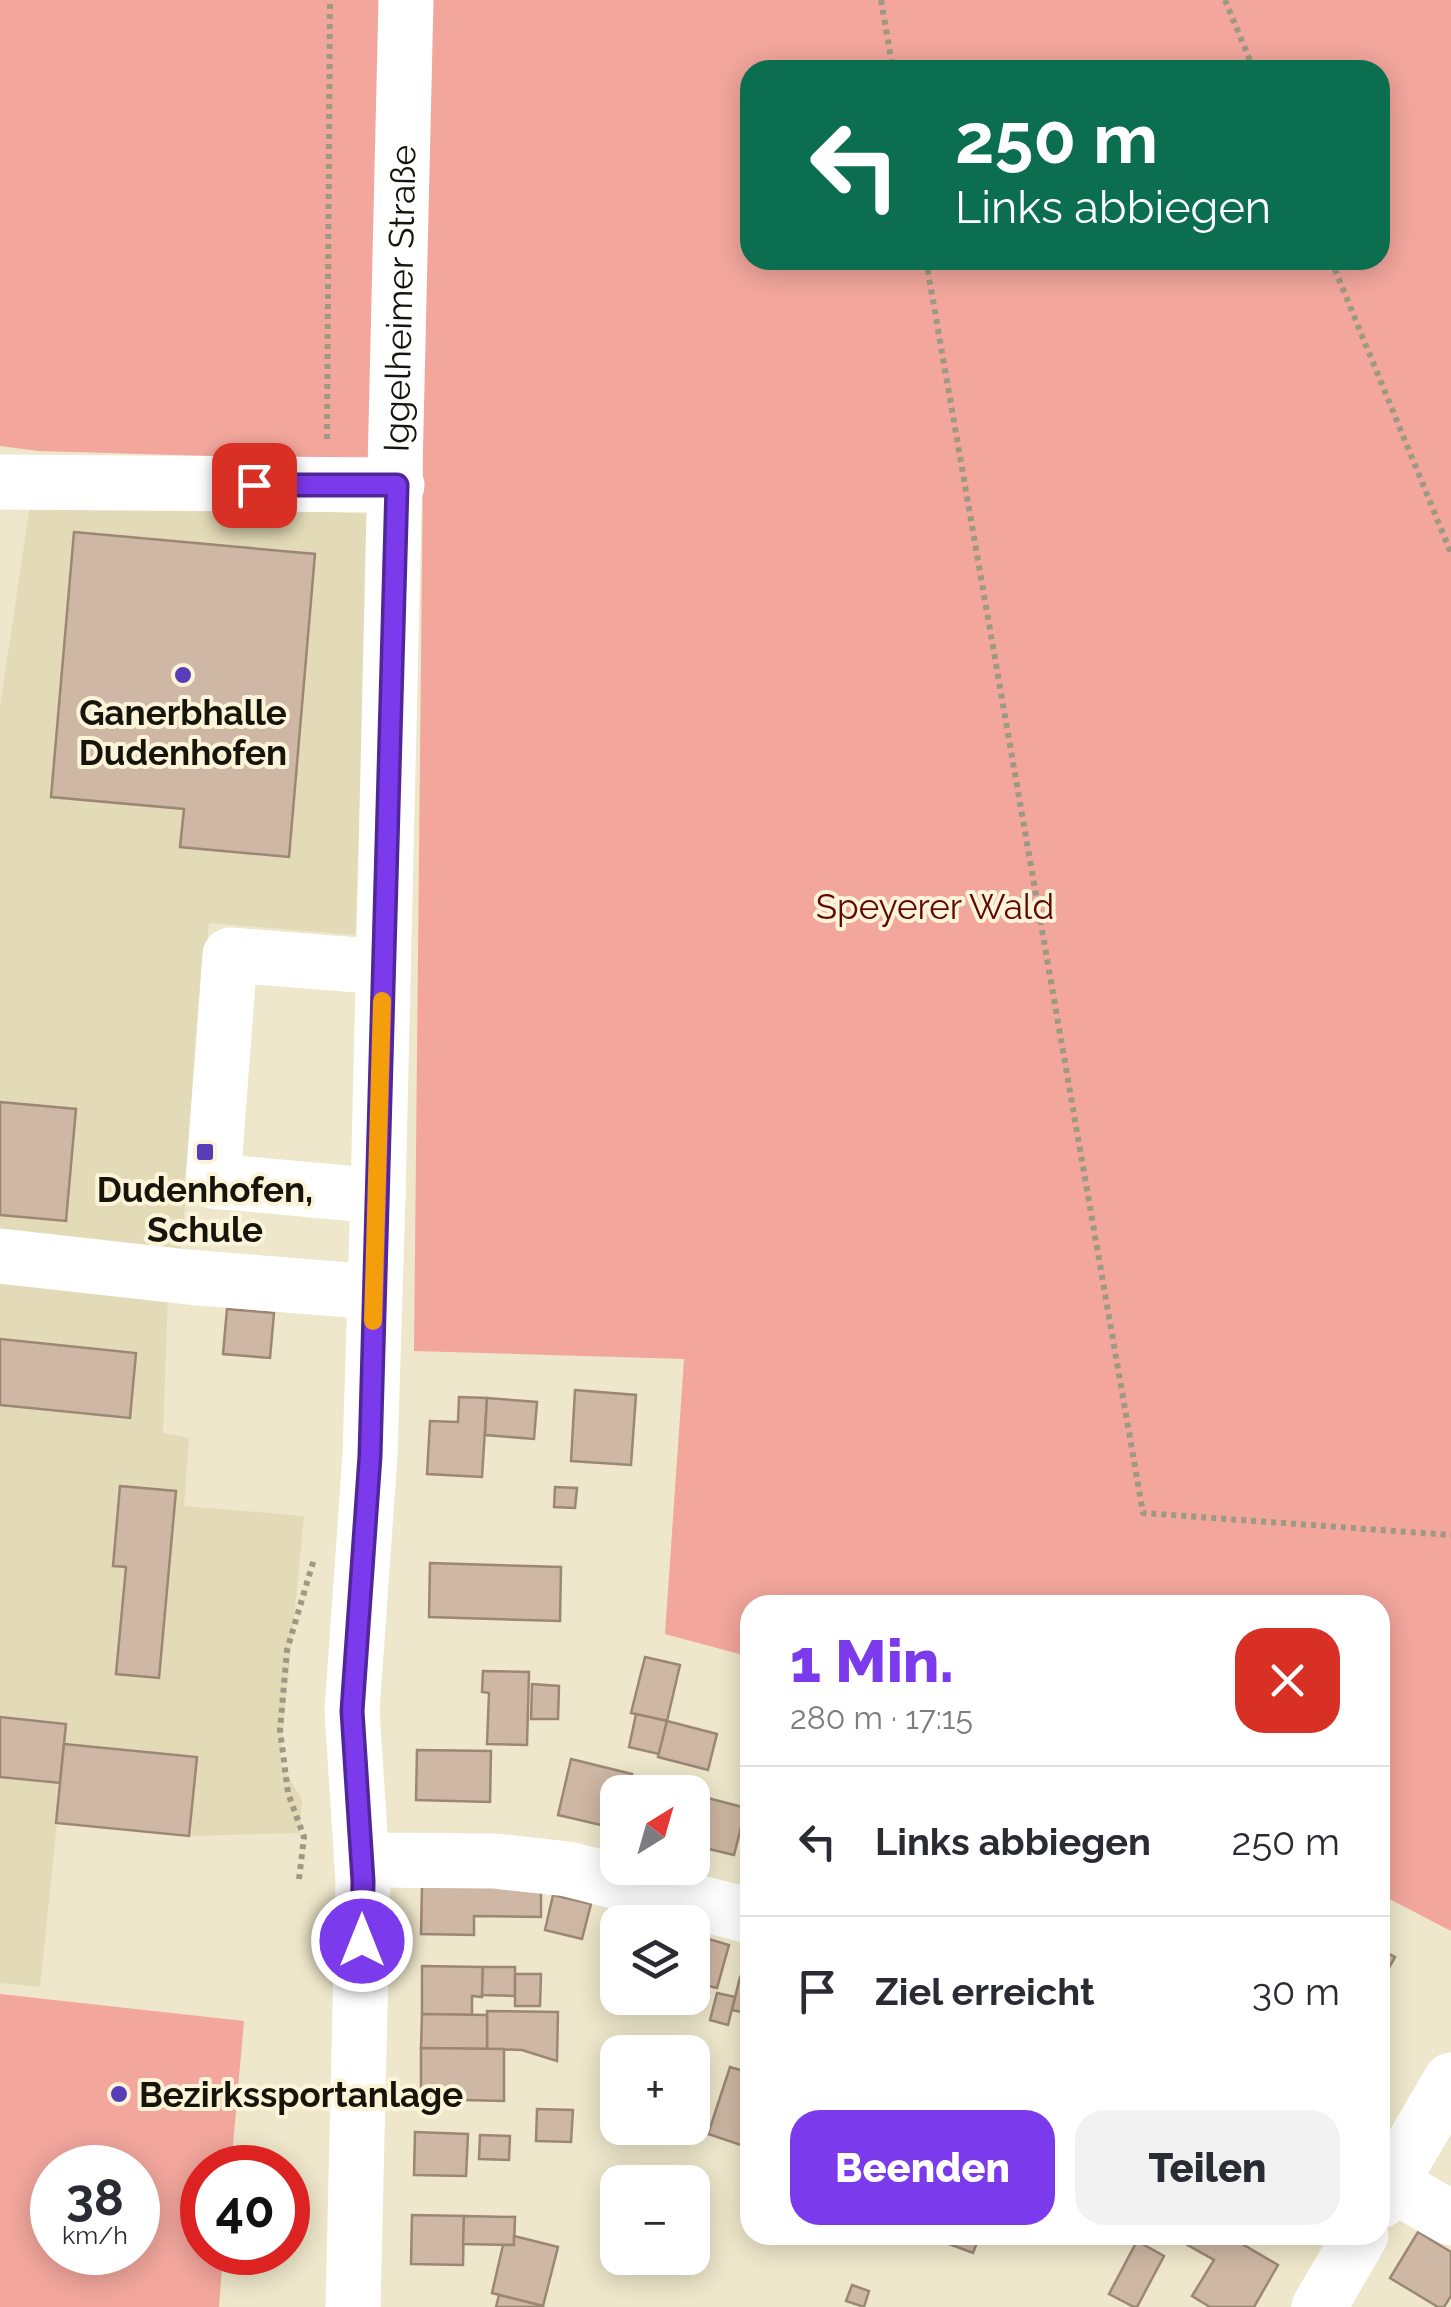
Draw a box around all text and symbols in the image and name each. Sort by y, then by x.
text: 250 m [955,97,1158,179]
icon: left [790,100,920,230]
street label: Iggelheimer Straße [375,144,423,453]
text: Links abbiegen [955,181,1271,234]
pin [212,443,297,528]
icon: arrive [227,458,282,513]
marker: Ganerbhalle Dudenhofen [172,664,194,686]
place label: Ganerbhalle Dudenhofen [79,692,287,773]
park label: Speyerer Wald [816,886,1054,927]
marker: Dudenhofen, Schule [194,1141,216,1163]
place label: Dudenhofen, Schule [97,1169,313,1250]
text: 1 Min. [790,1626,954,1696]
button: close [1235,1628,1340,1733]
text: 280 m · 17:15 [790,1699,973,1736]
north arrow [600,1775,710,1885]
map controls [600,1775,710,2275]
icon: left [790,1814,845,1869]
text: Links abbiegen [875,1819,1151,1864]
text: 250 m [1232,1819,1340,1864]
position arrow [310,1889,414,1993]
button: layers [600,1905,710,2015]
icon: arrive [790,1964,845,2019]
text: Ziel erreicht [875,1969,1095,2014]
text: 30 m [1252,1969,1340,2014]
button: + [600,2035,710,2145]
place label: Bezirkssportanlage [139,2074,463,2115]
marker: Bezirkssportanlage [108,2083,130,2105]
button: Beenden [790,2110,1055,2225]
button: Teilen [1075,2110,1340,2225]
speed limit sign: 40 [180,2145,310,2275]
button: − [600,2165,710,2275]
text: 38 [66,2168,124,2227]
text: km/h [62,2220,128,2250]

